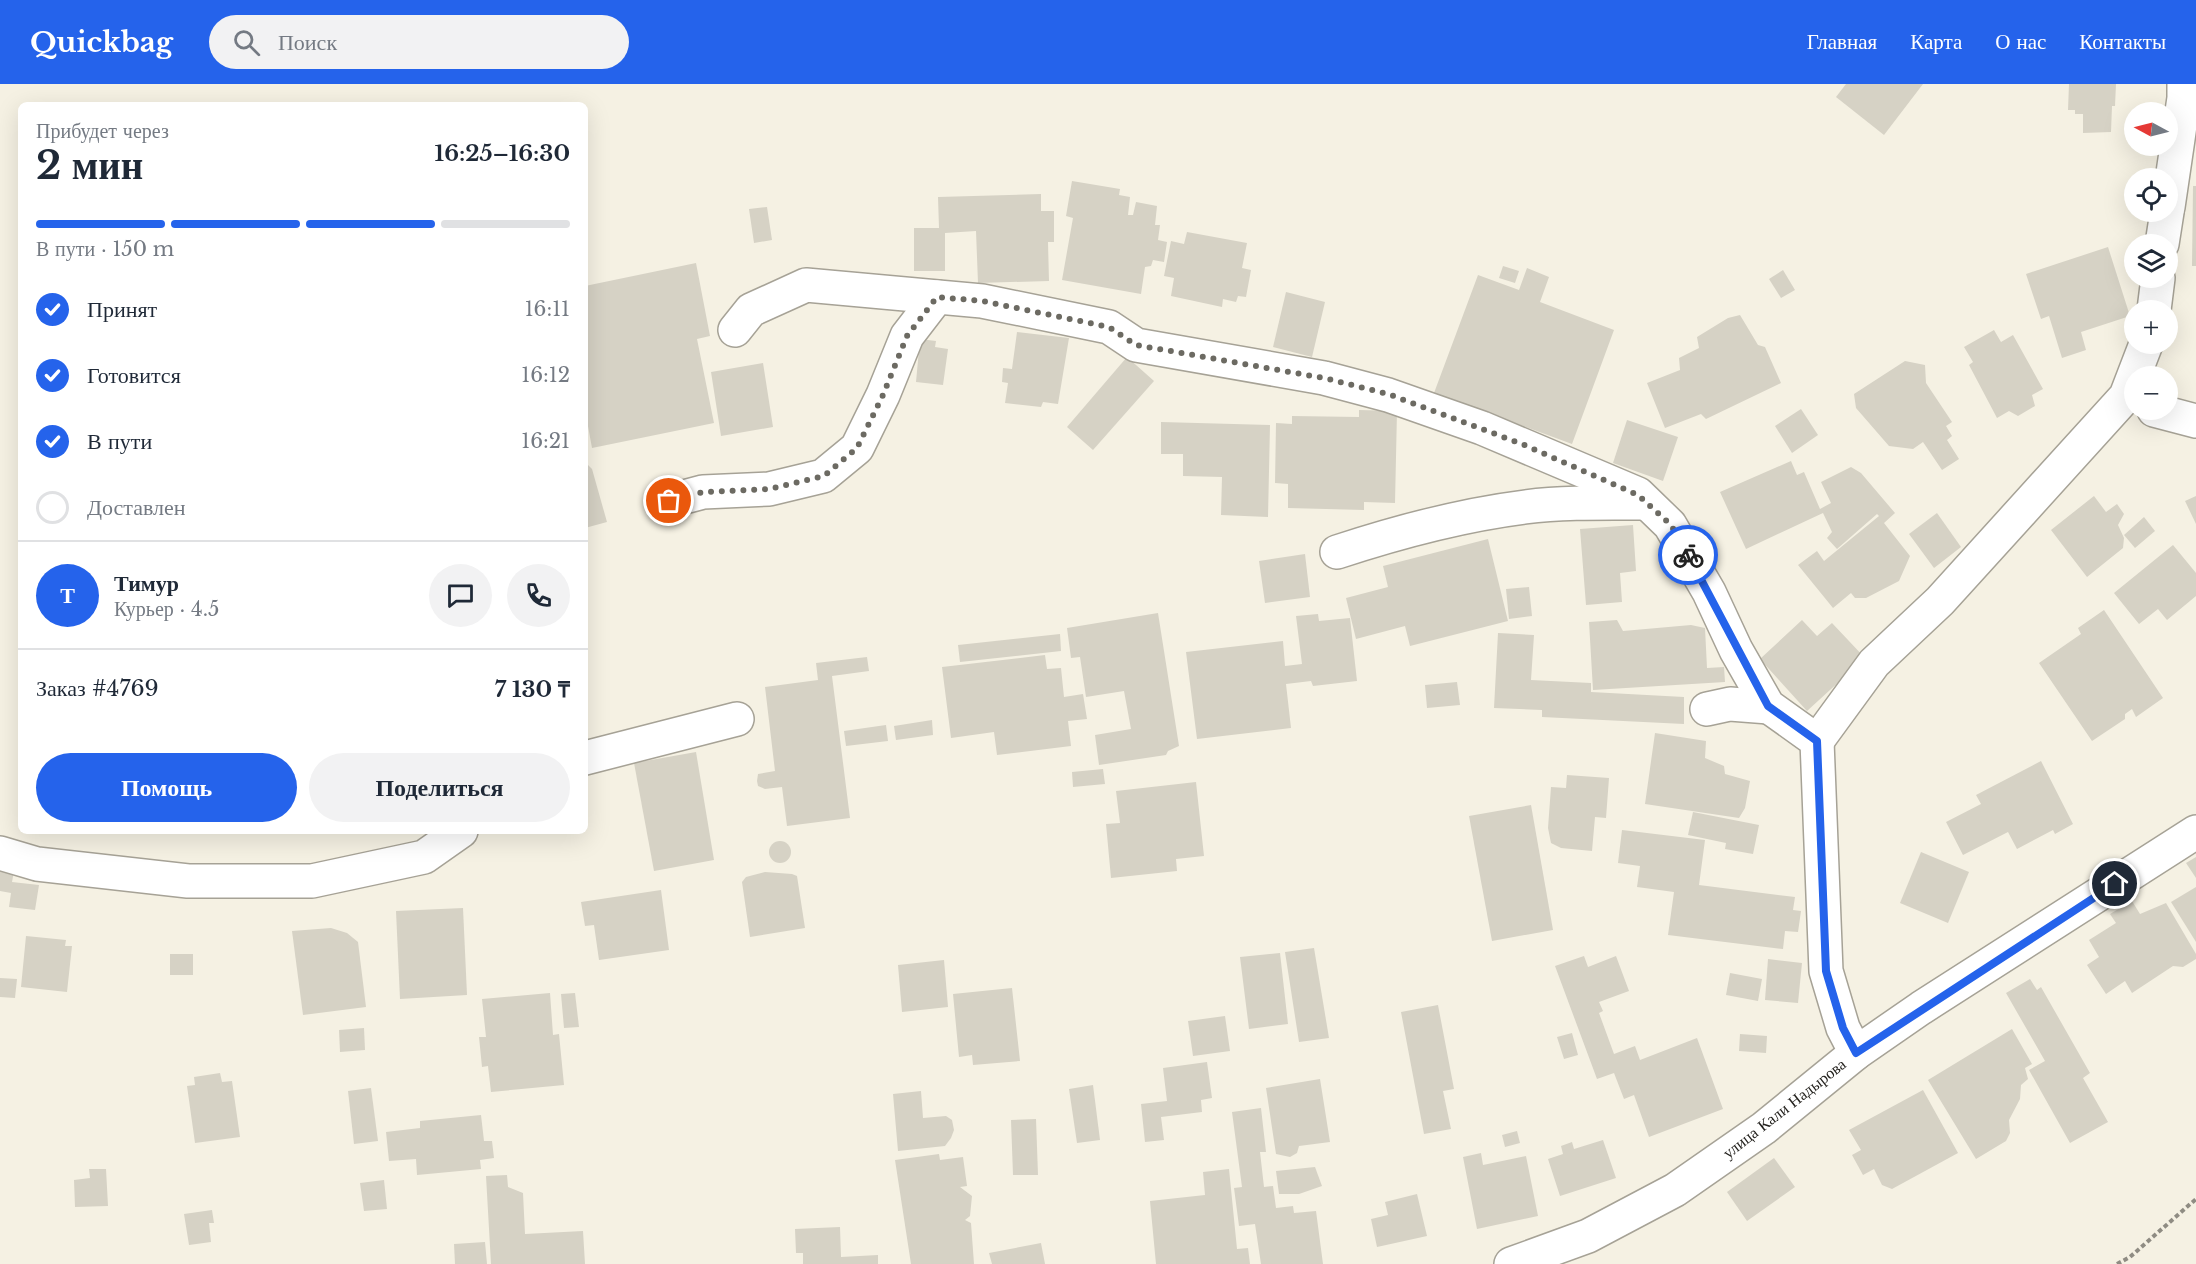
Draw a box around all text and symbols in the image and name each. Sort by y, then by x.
search box [209,15,629,69]
text: Quickbag [30,25,173,60]
icon: search [230,26,263,59]
text: Поиск [278,29,337,56]
text: Главная [1807,29,1877,55]
text: Карта [1910,29,1962,55]
text: О нас [1995,29,2046,55]
text: Контакты [2079,29,2166,55]
north arrow [2124,102,2178,156]
map controls [2124,102,2178,420]
text: Прибудет через [36,119,169,143]
text: 16:25–16:30 [435,140,570,167]
text: 2 мин [36,141,143,190]
button: locate [2124,168,2178,222]
button: layers [2124,234,2178,288]
text: В пути · 150 m [36,237,174,261]
icon: check [36,293,69,326]
text: Принят [87,296,157,323]
text: 16:11 [525,297,570,321]
button: + [2124,300,2178,354]
icon: check [36,359,69,392]
text: Готовится [87,362,181,389]
text: 16:12 [521,363,570,387]
button: − [2124,366,2178,420]
icon: check [36,425,69,458]
text: В пути [87,428,152,455]
text: 16:21 [521,429,570,453]
pin [643,475,694,526]
icon: bag [652,484,685,517]
text: Доставлен [87,494,186,521]
courier [1658,525,1718,585]
icon: bike [1672,539,1705,572]
button: chat [429,564,492,627]
button: phone [507,564,570,627]
text: Тимур [114,570,179,597]
text: Т [60,582,75,609]
text: Курьер · 4.5 [114,597,219,621]
text: Заказ #4769 [36,675,159,702]
text: 7 130 ₸ [495,676,570,703]
button: Помощь [36,753,297,822]
button: Поделиться [309,753,570,822]
pin [2089,858,2140,909]
icon: home [2098,867,2131,900]
street label: улица Кали Надырова [1718,1054,1850,1162]

